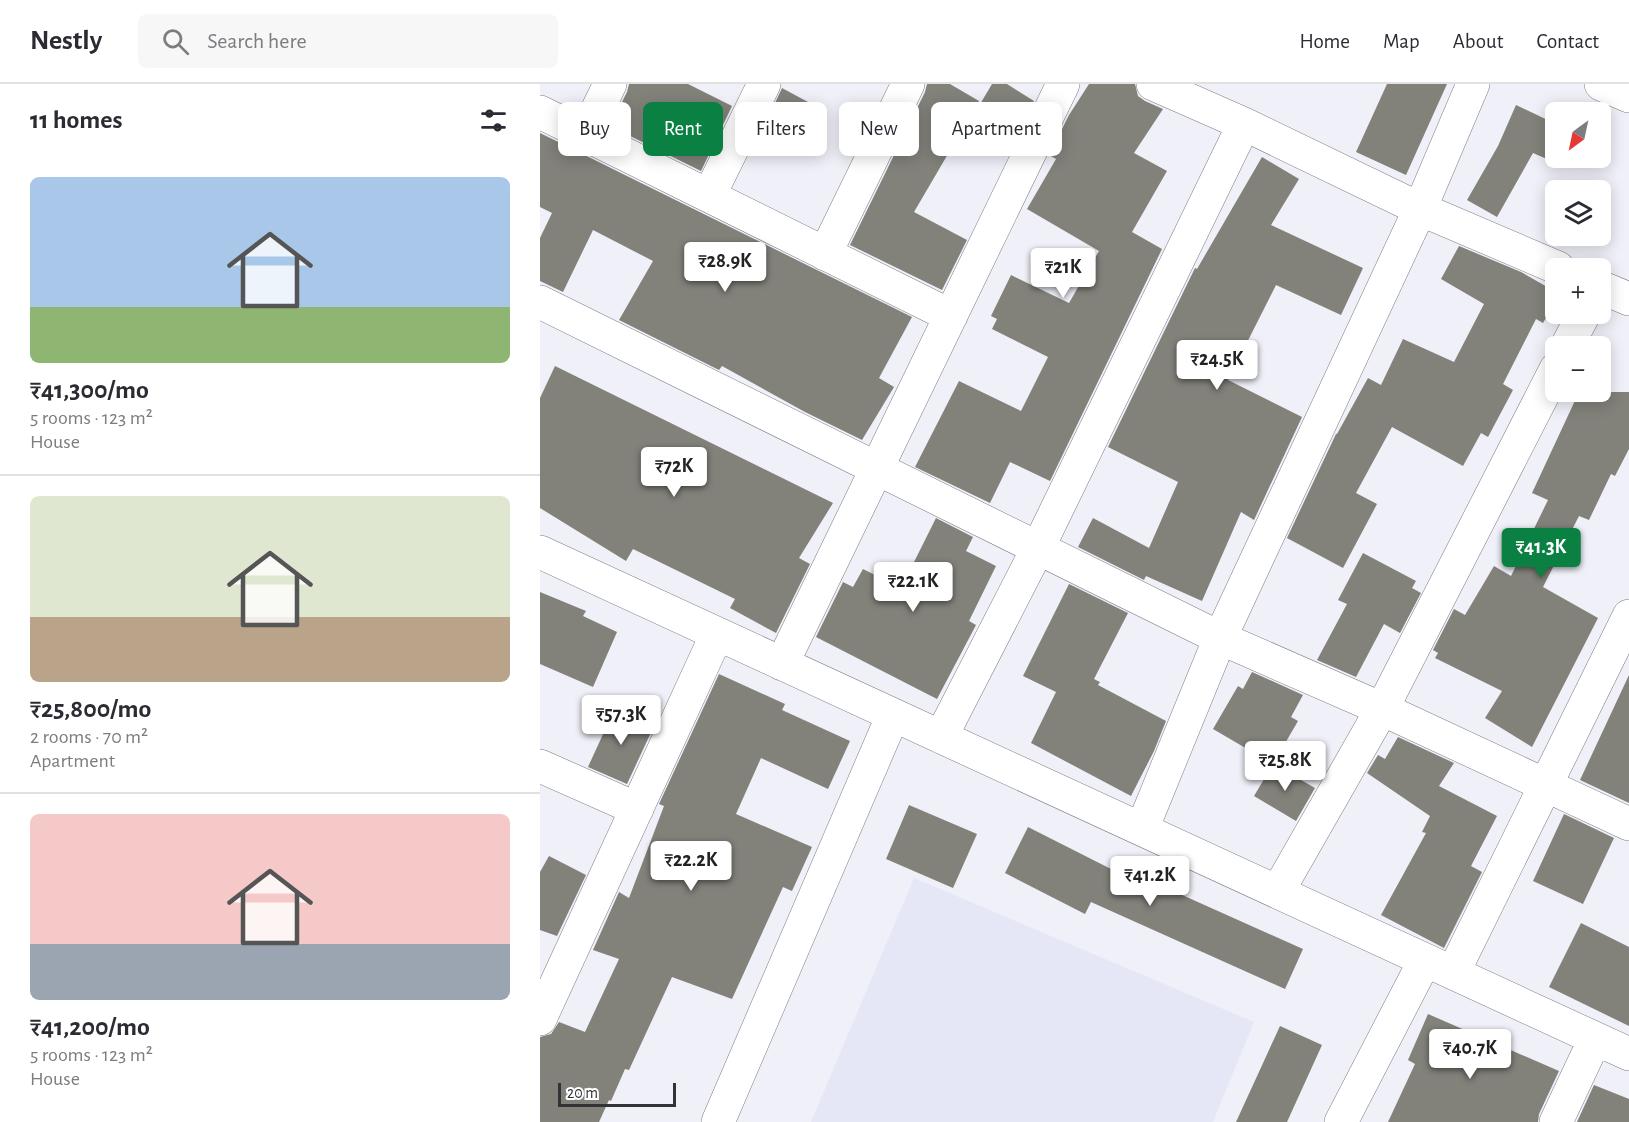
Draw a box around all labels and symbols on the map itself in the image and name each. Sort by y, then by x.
north arrow [1545,102,1611,168]
pin: ₹28.9K [676,242,774,293]
pin: ₹21K [1027,248,1099,299]
pin: ₹24.5K [1168,340,1266,391]
pin: ₹72K [638,447,710,498]
pin: ₹41.3K [1492,528,1590,579]
pin: ₹22.1K [864,562,962,613]
pin: ₹57.3K [572,695,670,746]
pin: ₹25.8K [1236,741,1334,792]
pin: ₹22.2K [642,841,740,892]
pin: ₹41.2K [1101,856,1199,907]
pin: ₹40.7K [1421,1029,1519,1080]
scale bar [558,1080,676,1108]

